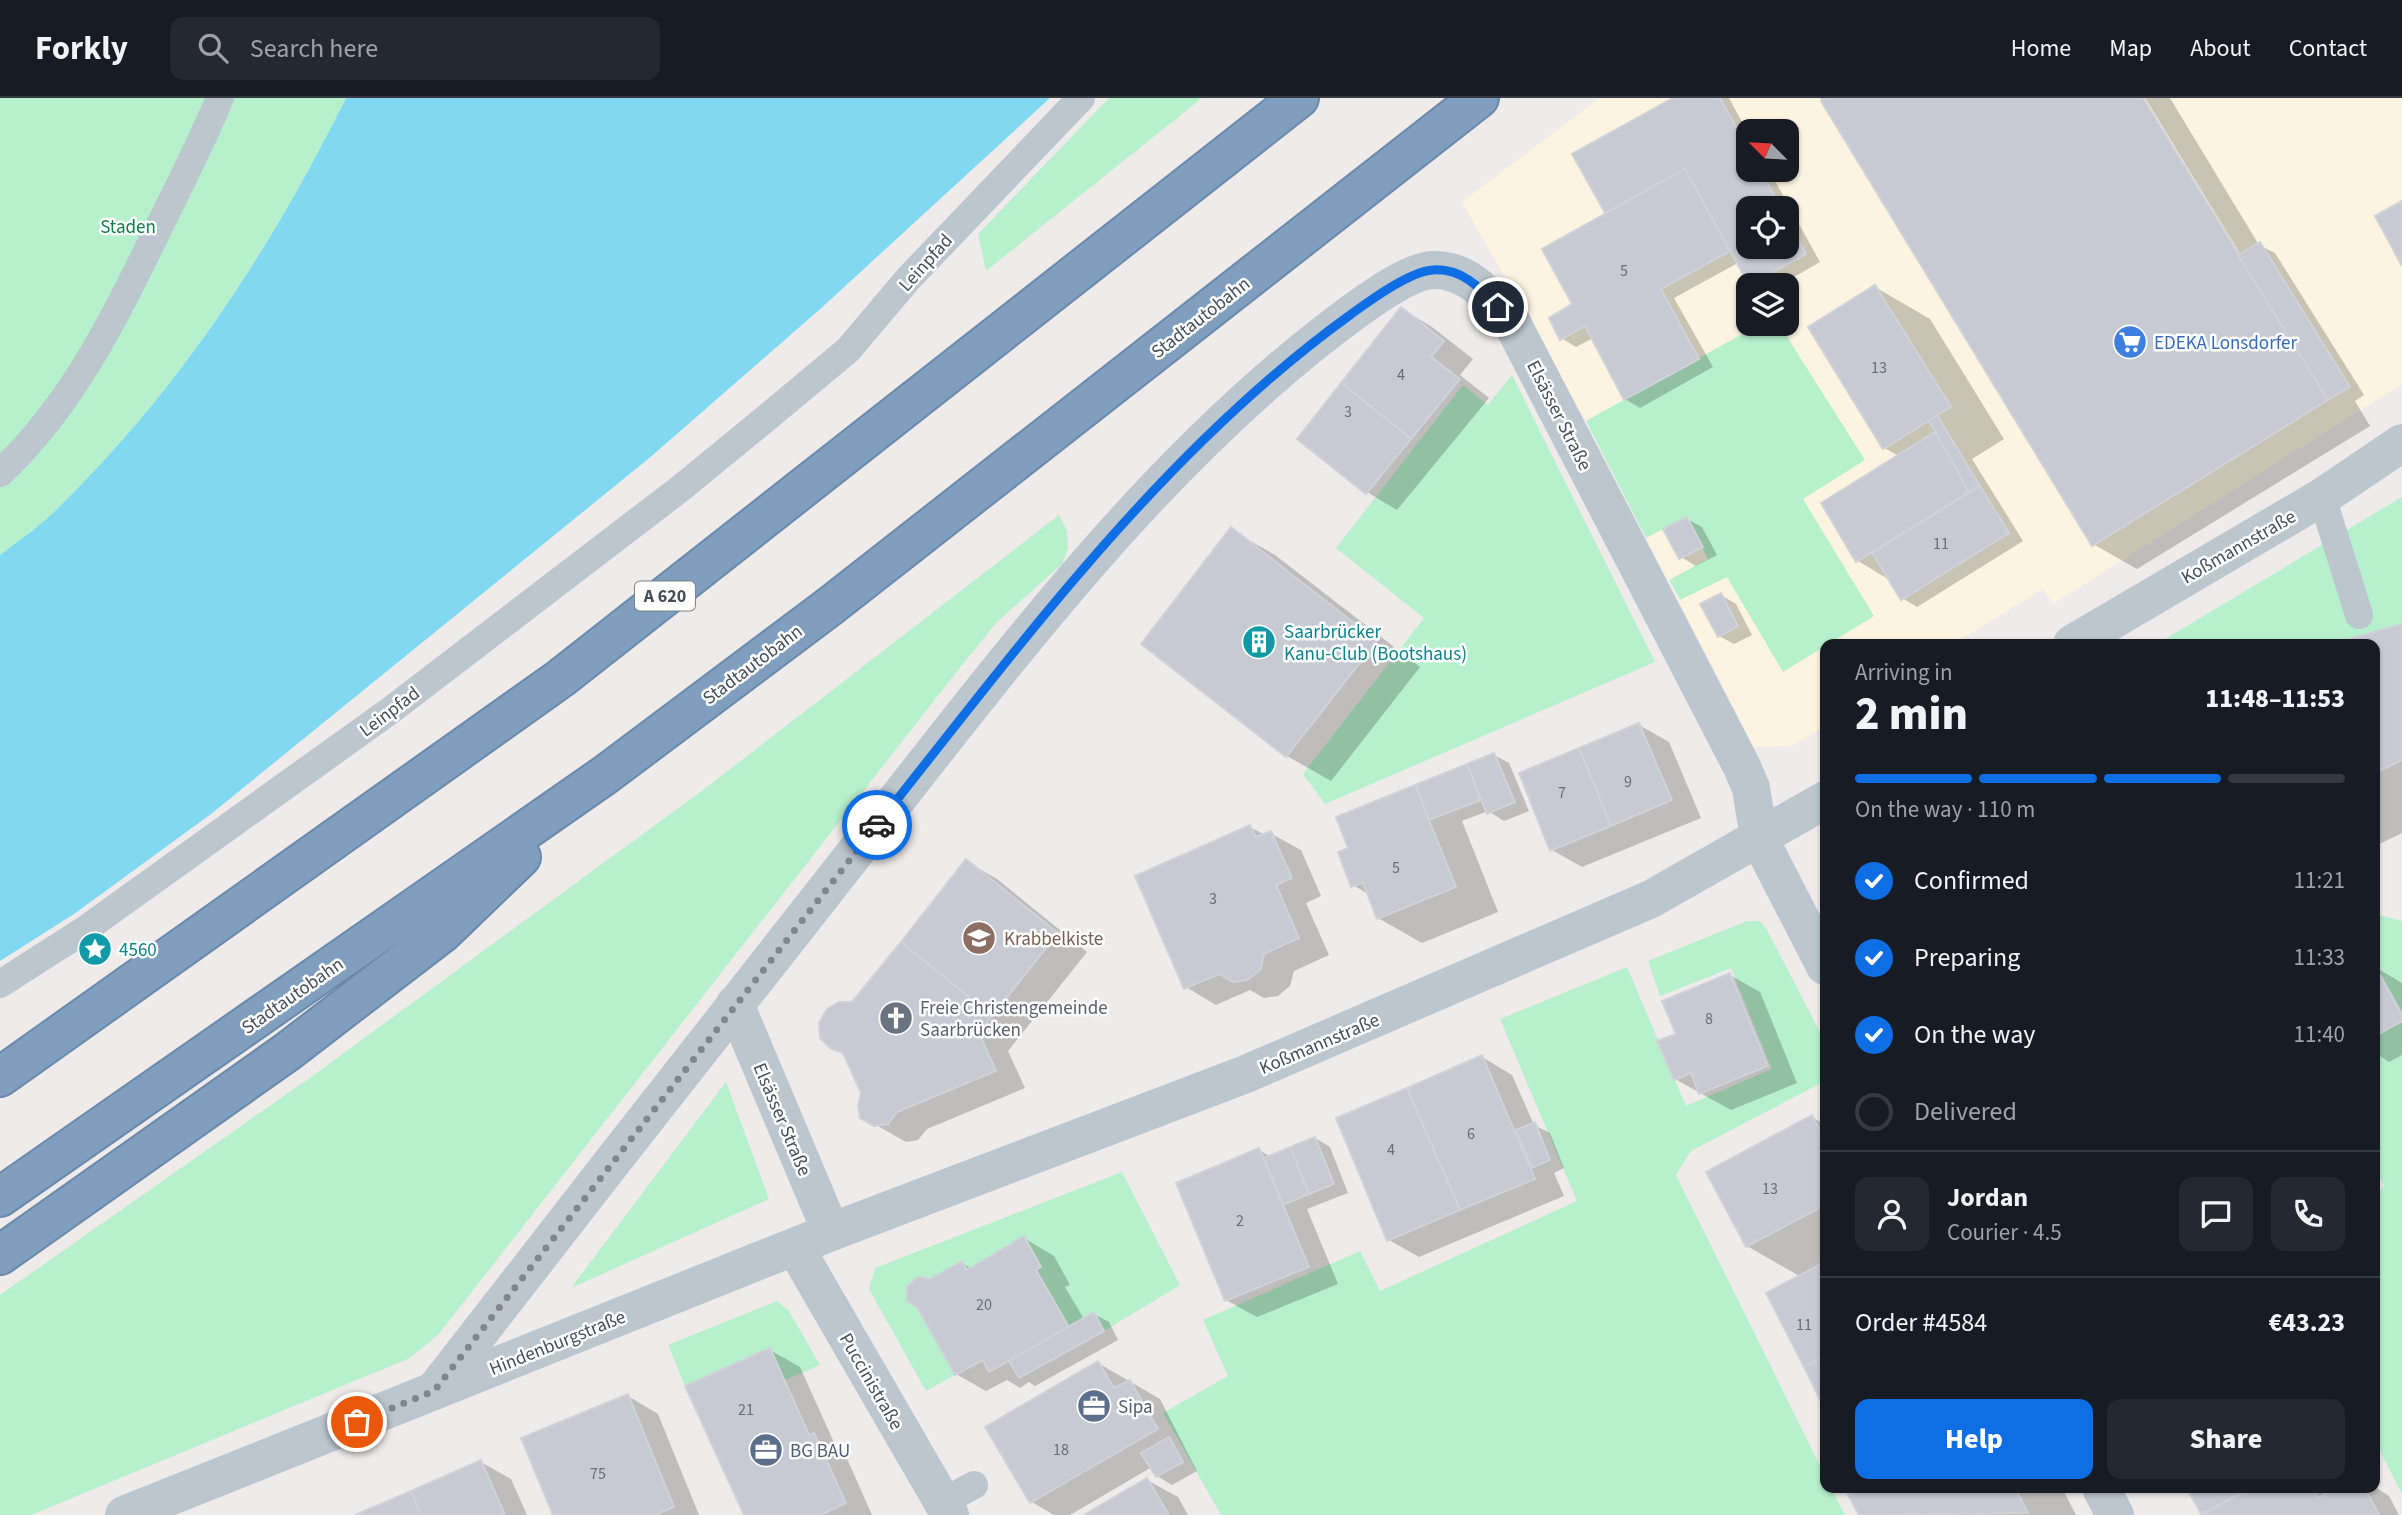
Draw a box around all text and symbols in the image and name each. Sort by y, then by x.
search box [170,17,660,80]
text: Forkly [35,25,128,72]
icon: search [194,29,232,67]
text: Search here [250,30,378,67]
text: Home [2011,31,2071,66]
text: Map [2109,31,2152,66]
text: About [2190,31,2251,66]
text: Contact [2289,31,2367,66]
north arrow [1736,119,1799,182]
map controls [1736,119,1799,336]
button: locate [1736,196,1799,259]
park label: Staden [100,214,156,241]
street label: Leinpfad [893,228,959,298]
house number: 5 [1620,260,1628,282]
street label: Stadtautobahn [1146,271,1256,365]
button: layers [1736,273,1799,336]
pin [1468,277,1528,337]
icon: home [1479,288,1517,326]
supermarket icon: EDEKA Lonsdorfer [2111,323,2149,361]
place label: EDEKA Lonsdorfer [2154,330,2298,357]
street label: Elsässer Straße [1519,356,1598,475]
house number: 13 [1871,357,1887,379]
house number: 4 [1397,364,1405,386]
house number: 3 [1344,401,1352,423]
street label: Koßmannstraße [2176,504,2301,591]
house number: 11 [1933,533,1949,555]
road number: A 620 [635,582,695,610]
street label: Stadtautobahn [697,619,808,712]
place label: Saarbrücker Kanu-Club (Bootshaus) [1284,619,1467,668]
building icon: Saarbrücker Kanu-Club (Bootshaus) [1240,623,1278,661]
text: Arriving in [1855,656,1953,689]
text: 11:48–11:53 [2205,680,2345,717]
street label: Leinpfad [354,681,426,744]
text: 2 min [1855,682,1968,747]
house number: 9 [1624,771,1632,793]
house number: 7 [1558,782,1566,804]
courier [842,790,912,860]
text: On the way · 110 m [1855,793,2035,826]
icon: car [858,806,896,844]
house number: 5 [1392,857,1400,879]
icon: check [1855,862,1893,900]
text: Confirmed [1914,862,2029,899]
text: 11:21 [2294,864,2345,897]
house number: 3 [1209,888,1217,910]
school or university icon: Krabbelkiste [960,919,998,957]
place label: Krabbelkiste [1004,926,1103,953]
place icon: 4560 [76,930,114,968]
place label: 4560 [119,937,157,964]
icon: check [1855,939,1893,977]
text: Preparing [1914,939,2020,976]
text: 11:33 [2294,941,2345,974]
street label: Stadtautobahn [236,951,349,1041]
place label: Freie Christengemeinde Saarbrücken [920,995,1108,1044]
church icon: Freie Christengemeinde Saarbrücken [877,999,915,1037]
street label: Koßmannstraße [1255,1007,1384,1082]
house number: 8 [1705,1008,1713,1030]
icon: check [1855,1016,1893,1054]
text: On the way [1914,1016,2035,1053]
text: 11:40 [2294,1018,2345,1051]
street label: Elsässer Straße [746,1059,818,1180]
text: Delivered [1914,1093,2017,1130]
house number: 6 [1467,1123,1475,1145]
house number: 4 [1387,1139,1395,1161]
button: person [1855,1177,1929,1251]
button: chat [2179,1177,2253,1251]
button: phone [2271,1177,2345,1251]
house number: 13 [1762,1178,1778,1200]
text: Jordan [1947,1179,2028,1216]
house number: 2 [1236,1210,1244,1232]
text: Courier · 4.5 [1947,1216,2062,1249]
house number: 20 [976,1294,992,1316]
street label: Hindenburgstraße [485,1304,630,1383]
text: Order #4584 [1855,1304,1987,1341]
text: €43.23 [2269,1304,2345,1341]
house number: 11 [1796,1314,1812,1336]
street label: Puccinistraße [832,1328,909,1435]
office icon: Sipa [1075,1387,1113,1425]
pin [327,1392,387,1452]
place label: Sipa [1118,1394,1153,1421]
house number: 21 [738,1399,754,1421]
button: Help [1855,1399,2093,1479]
button: Share [2107,1399,2345,1479]
icon: bag [338,1403,376,1441]
office icon: BG BAU [747,1431,785,1469]
place label: BG BAU [790,1438,850,1465]
house number: 18 [1053,1439,1069,1461]
house number: 75 [590,1463,606,1485]

